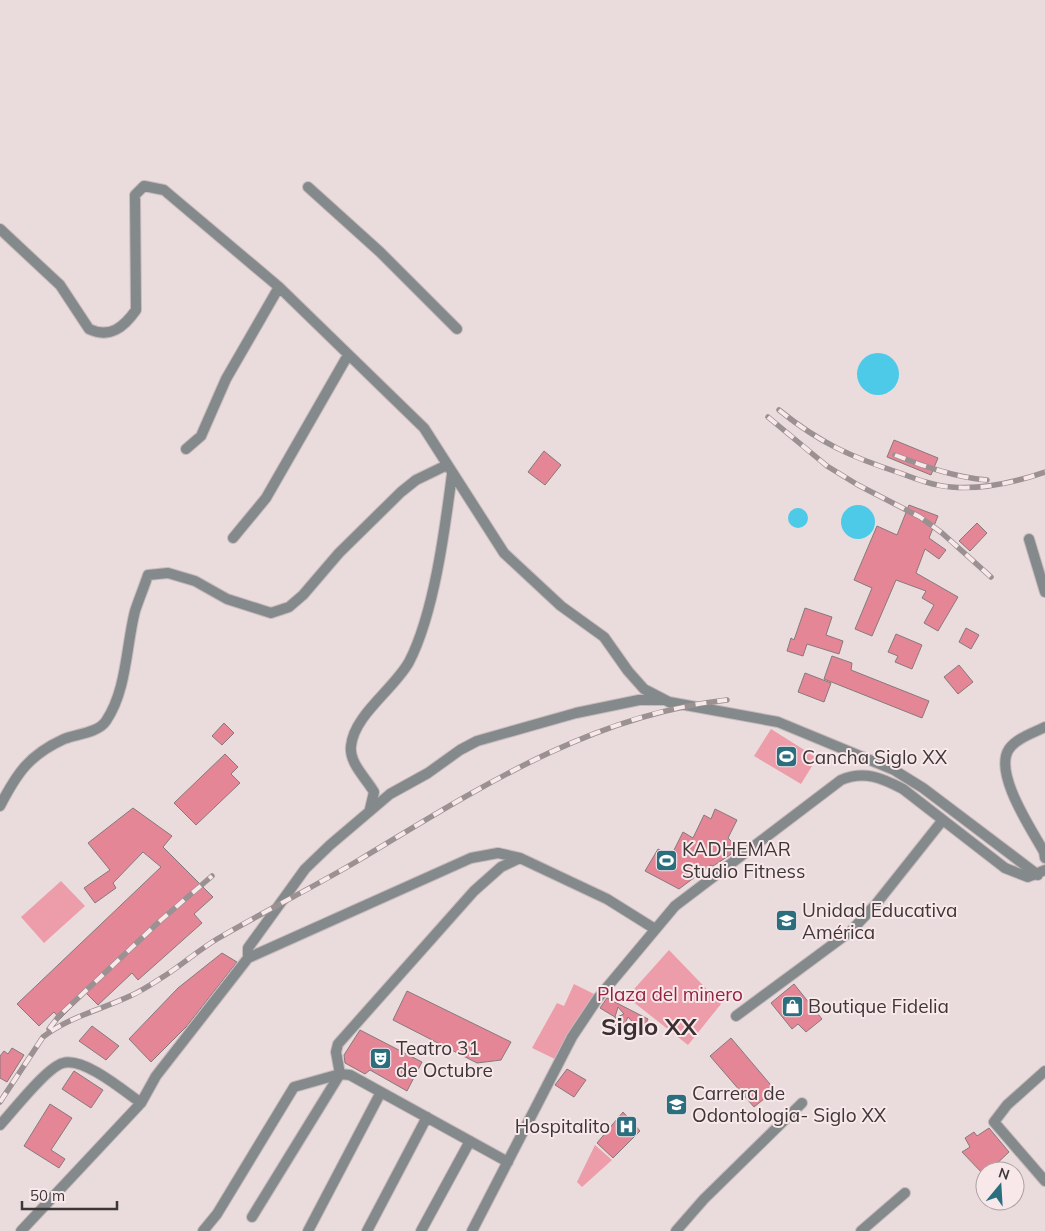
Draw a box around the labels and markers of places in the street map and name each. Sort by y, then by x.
sports icon: Cancha Siglo XX [774,745,798,769]
place label: Cancha Siglo XX [802,745,948,769]
place label: KADHEMAR Studio Fitness [682,837,805,883]
sports icon: KADHEMAR Studio Fitness [654,848,678,872]
place label: Unidad Educativa América [802,898,957,944]
school or university icon: Unidad Educativa América [774,909,798,933]
shop icon: Boutique Fidelia [780,994,804,1018]
place label: Boutique Fidelia [808,994,949,1018]
place label: Teatro 31 de Octubre [396,1036,493,1082]
theatre icon: Teatro 31 de Octubre [368,1047,392,1071]
place label: Carrera de Odontologia- Siglo XX [692,1081,887,1127]
school or university icon: Carrera de Odontologia- Siglo XX [664,1092,688,1116]
place label: Hospitalito [515,1114,610,1138]
hospital icon: Hospitalito [614,1114,638,1138]

